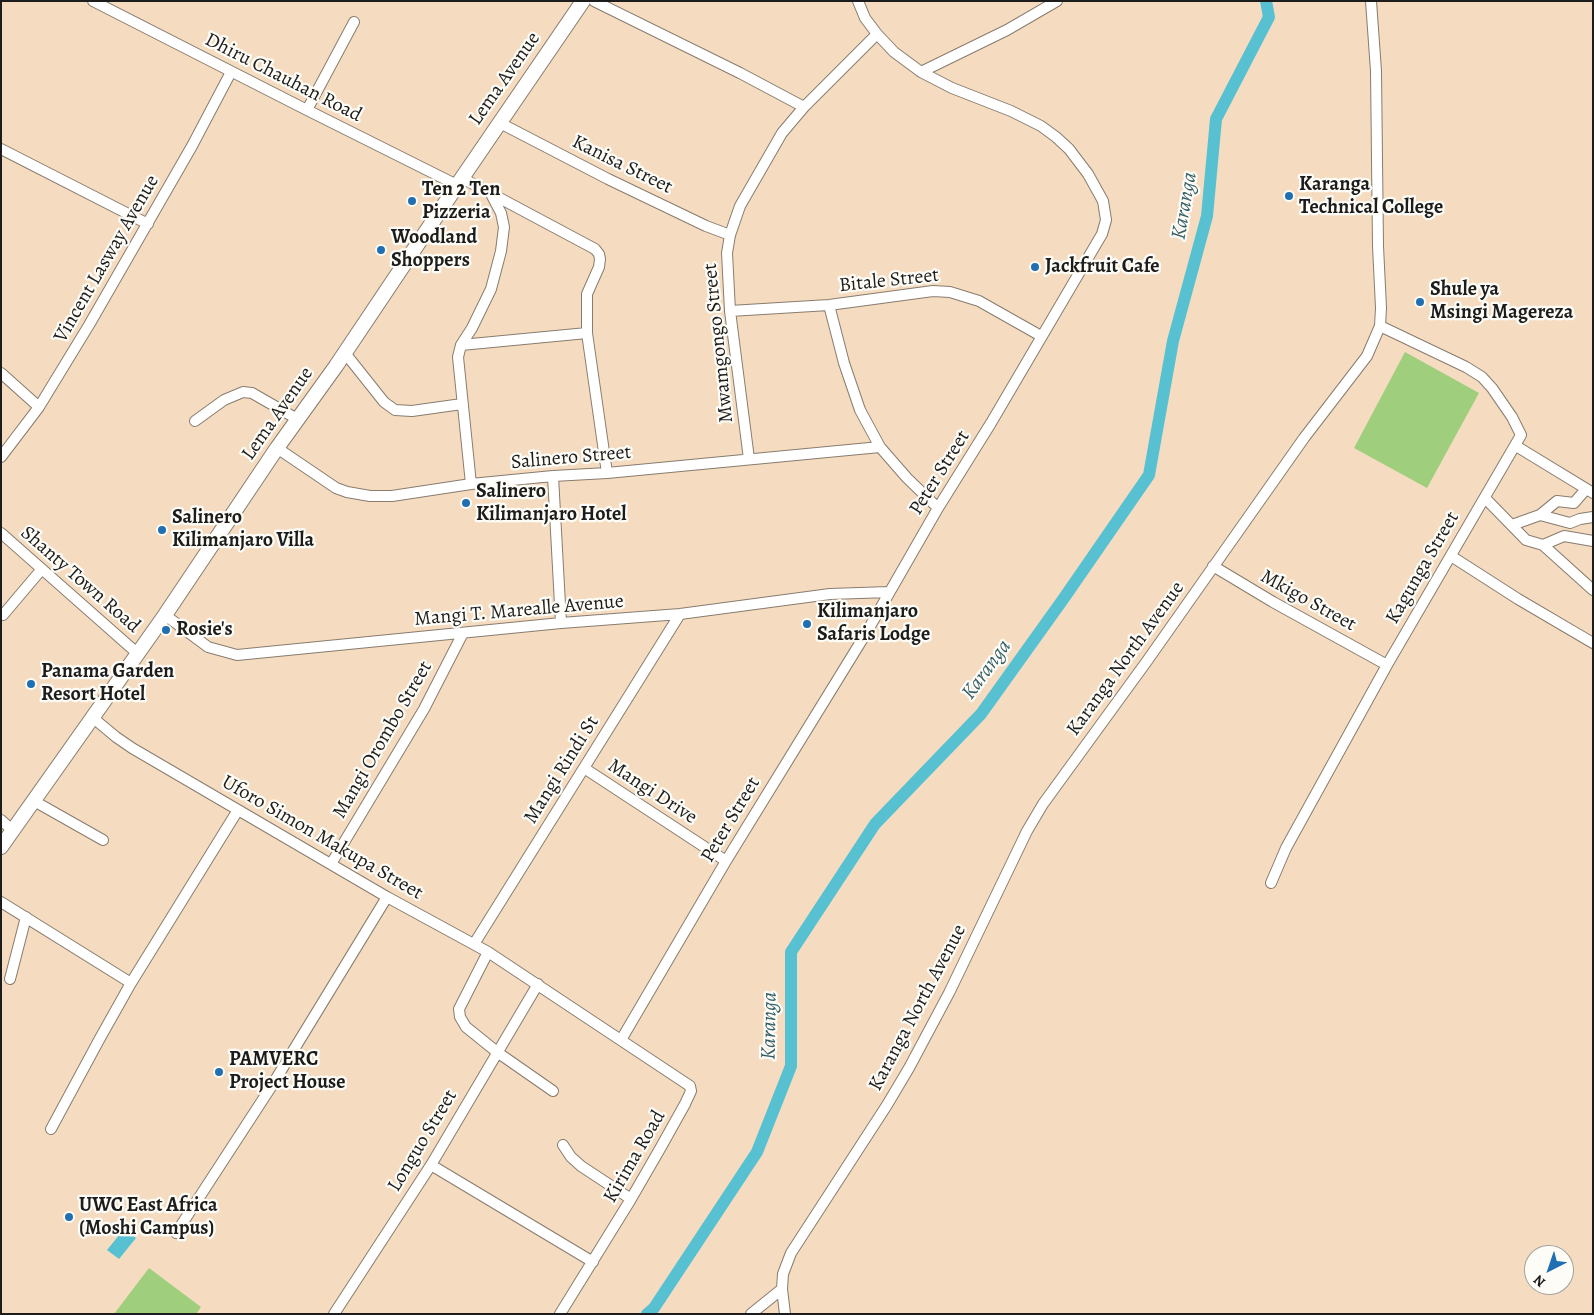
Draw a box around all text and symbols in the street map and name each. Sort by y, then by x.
street label: Dhiru Chauhan Road [201,28,365,128]
street label: Lema Avenue [464,28,546,130]
street label: Kanisa Street [568,130,676,200]
water label: Karanga [1167,170,1203,242]
street label: Vincent Lasway Avenue [49,171,165,347]
place label: Karanga Technical College [1299,173,1443,220]
place label: Ten 2 Ten Pizzeria [422,178,500,225]
marker: Karanga Technical College [1283,190,1295,202]
marker: Ten 2 Ten Pizzeria [406,195,418,207]
place label: Woodland Shoppers [391,226,477,273]
marker: Woodland Shoppers [375,244,387,256]
place label: Jackfruit Cafe [1045,255,1160,279]
marker: Jackfruit Cafe [1029,261,1041,273]
street label: Mwamgongo Street [699,262,739,424]
street label: Bitale Street [838,264,940,298]
place label: Shule ya Msingi Magereza [1430,278,1573,325]
marker: Shule ya Msingi Magereza [1414,296,1426,308]
street label: Lema Avenue [237,363,319,465]
street label: Peter Street [905,426,975,520]
street label: Salinero Street [510,441,632,475]
place label: Salinero Kilimanjaro Hotel [476,480,626,527]
marker: Salinero Kilimanjaro Hotel [460,497,472,509]
place label: Salinero Kilimanjaro Villa [172,506,314,553]
street label: Kagunga Street [1381,508,1465,628]
street label: Shanty Town Road [15,521,145,639]
marker: Salinero Kilimanjaro Villa [156,524,168,536]
street label: Mkigo Street [1256,565,1360,637]
street label: Karanga North Avenue [1062,577,1190,741]
street label: Mangi T. Marealle Avenue [413,590,625,632]
place label: Kilimanjaro Safaris Lodge [817,600,930,647]
place label: Rosie's [176,618,233,642]
marker: Kilimanjaro Safaris Lodge [801,618,813,630]
marker: Rosie's [160,624,172,636]
water label: Karanga [957,635,1017,705]
street label: Mangi Orombo Street [328,657,438,823]
place label: Panama Garden Resort Hotel [41,660,174,707]
marker: Panama Garden Resort Hotel [25,678,37,690]
street label: Mangi Rindi St [519,712,605,828]
street label: Mangi Drive [603,754,701,830]
street label: Uforo Simon Makupa Street [217,770,427,906]
street label: Peter Street [696,773,766,867]
street label: Karanga North Avenue [864,921,972,1095]
water label: Karanga [757,992,783,1060]
place label: PAMVERC Project House [229,1048,345,1095]
marker: PAMVERC Project House [213,1066,225,1078]
street label: Longuo Street [383,1086,463,1196]
street label: Kirima Road [599,1106,671,1208]
place label: UWC East Africa (Moshi Campus) [79,1194,218,1241]
marker: UWC East Africa (Moshi Campus) [63,1211,75,1223]
north arrow [1524,1245,1574,1295]
text: N [1529,1270,1550,1291]

